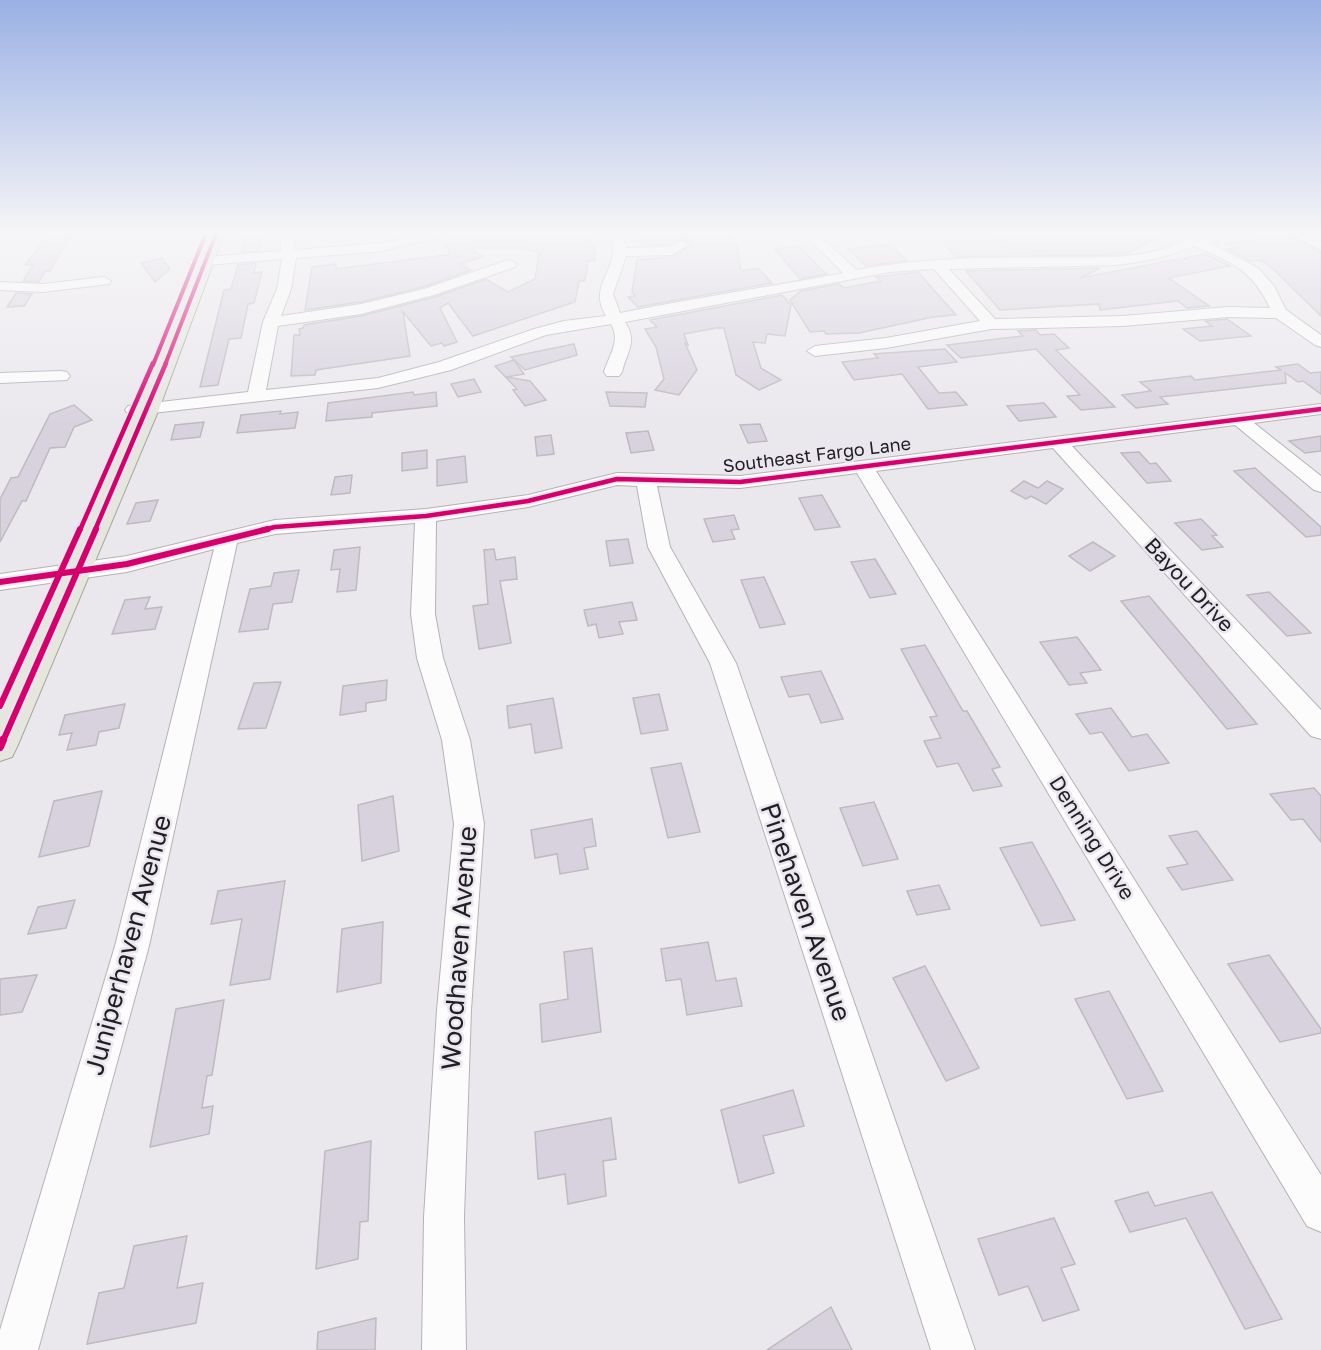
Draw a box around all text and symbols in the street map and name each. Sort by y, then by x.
street label: Southeast Fargo Lane [722,432,912,476]
street label: Bayou Drive [1139,532,1240,637]
street label: Denning Drive [1044,771,1141,904]
street label: Pinehaven Avenue [755,799,858,1025]
street label: Juniperhaven Avenue [78,811,177,1078]
street label: Woodhaven Avenue [435,825,482,1071]

